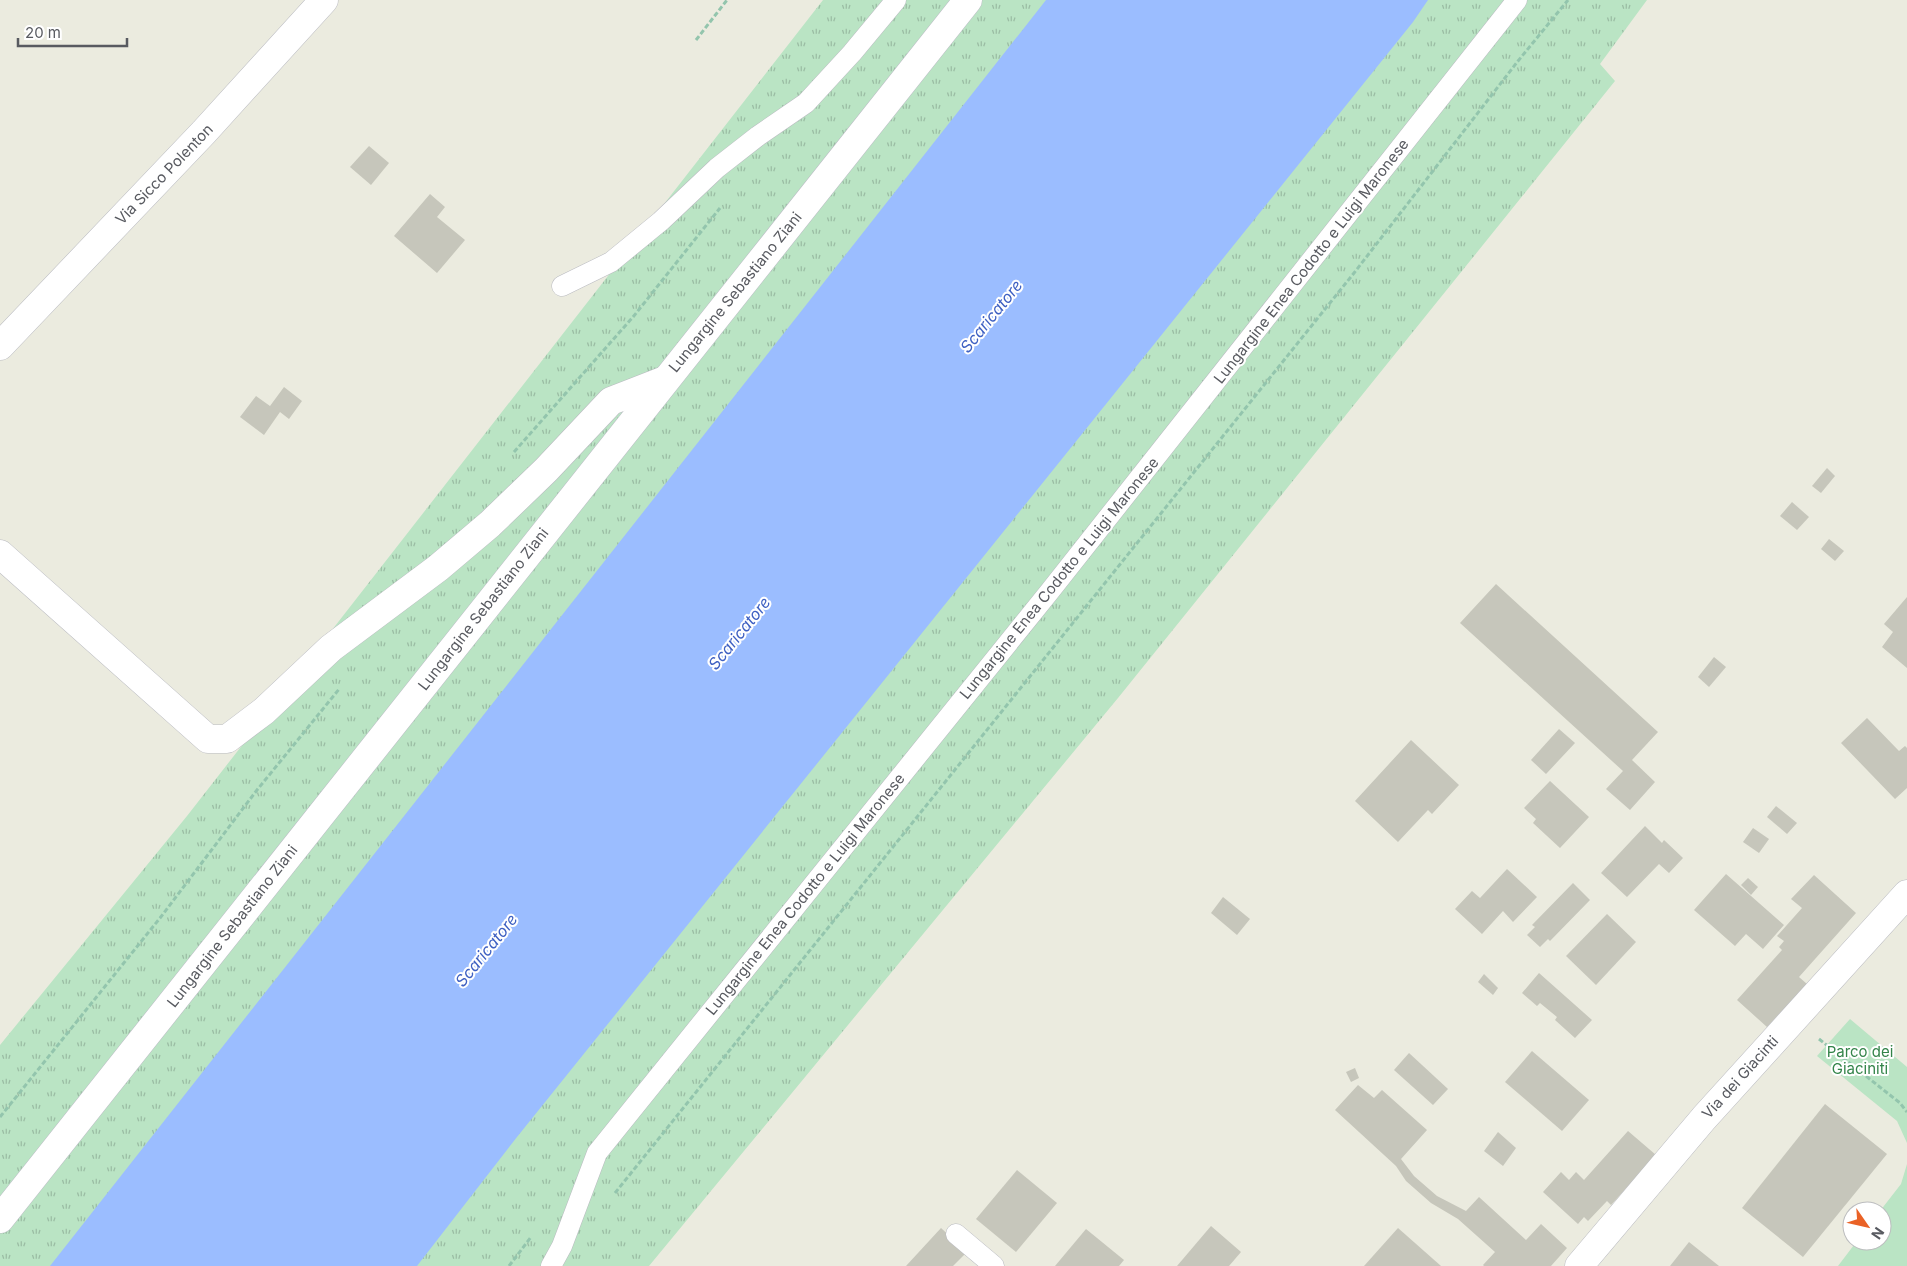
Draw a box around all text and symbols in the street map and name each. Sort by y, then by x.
scale bar [18,15,126,47]
text: 20 m [25,23,61,42]
street label: Via Sicco Polenton [111,120,217,228]
street label: Lungargine Enea Codotto e Luigi Maronese [1209,135,1413,387]
street label: Lungargine Sebastiano Ziani [664,208,806,376]
water label: Scaricatore [956,276,1026,356]
street label: Lungargine Enea Codotto e Luigi Maronese [955,453,1163,703]
street label: Lungargine Sebastiano Ziani [414,524,552,694]
water label: Scaricatore [704,593,774,673]
street label: Lungargine Enea Codotto e Luigi Maronese [701,769,909,1019]
street label: Lungargine Sebastiano Ziani [163,841,301,1011]
water label: Scaricatore [451,910,521,990]
street label: Via dei Giacinti [1698,1032,1782,1122]
park label: Parco dei Giaciniti [1827,1042,1893,1078]
north arrow [1842,1201,1892,1251]
text: N [1868,1224,1888,1243]

